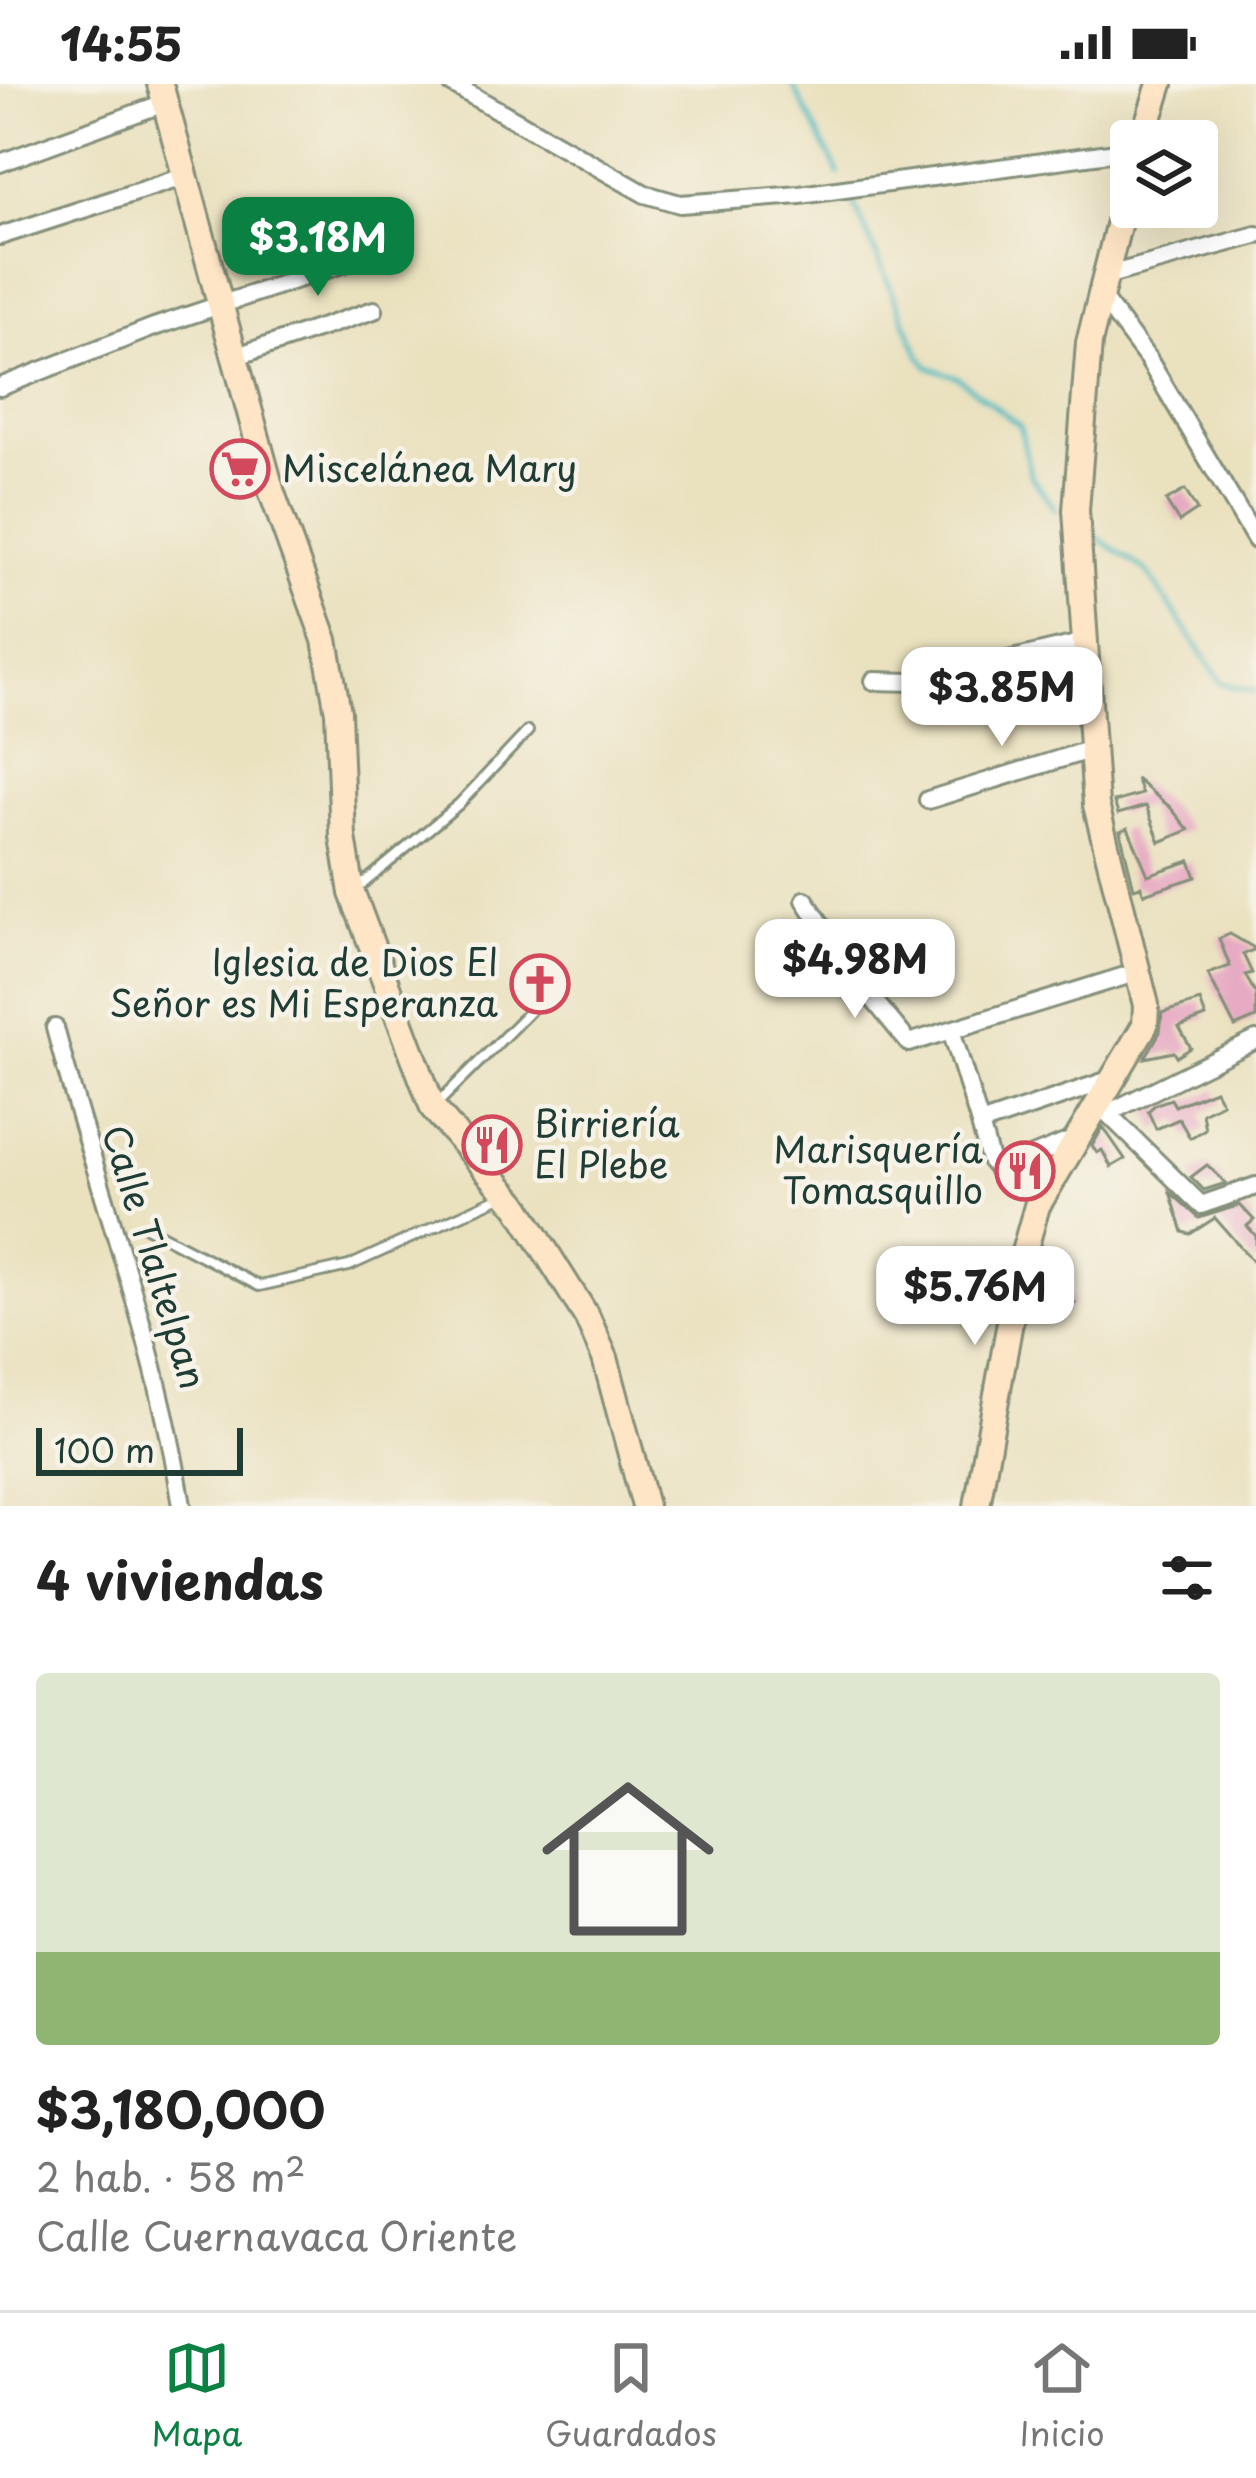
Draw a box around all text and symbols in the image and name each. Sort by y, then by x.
text: 14:55 [60,8,183,76]
map controls [1110,120,1218,228]
button: layers [1110,120,1218,228]
pin: $3.18M [220,197,416,299]
text: $3.18M [249,206,387,265]
supermarket icon: Miscelánea Mary [209,438,271,500]
place label: Miscelánea Mary [282,440,577,494]
pin: $3.85M [904,647,1100,749]
text: $3.85M [928,656,1076,715]
pin: $4.98M [757,919,953,1021]
text: $4.98M [782,928,928,987]
place label: Iglesia de Dios El Señor es Mi Esperanza [109,934,499,1029]
church icon: Iglesia de Dios El Señor es Mi Esperanza [509,953,571,1015]
place label: Birriería El Plebe [534,1095,680,1190]
restaurant icon: Birriería El Plebe [461,1114,523,1176]
street label: Calle Tlaltelpan [90,1118,222,1395]
place label: Marisquería Tomasquillo [773,1121,983,1216]
restaurant icon: Marisquería Tomasquillo [994,1140,1056,1202]
pin: $5.76M [877,1246,1073,1348]
text: $5.76M [903,1255,1047,1314]
scale bar [36,1422,243,1475]
text: 100 m [54,1424,155,1474]
text: 4 viviendas [36,1540,324,1617]
icon: filters [1154,1545,1220,1611]
icon: home [520,1751,736,1967]
text: $3,180,000 [36,2069,326,2146]
text: 2 hab. · 58 m² [36,2146,306,2205]
text: Calle Cuernavaca Oriente [36,2205,517,2264]
tab: Mapa [151,2335,242,2457]
tab: Guardados [545,2335,717,2457]
tab: Inicio [1020,2335,1105,2457]

